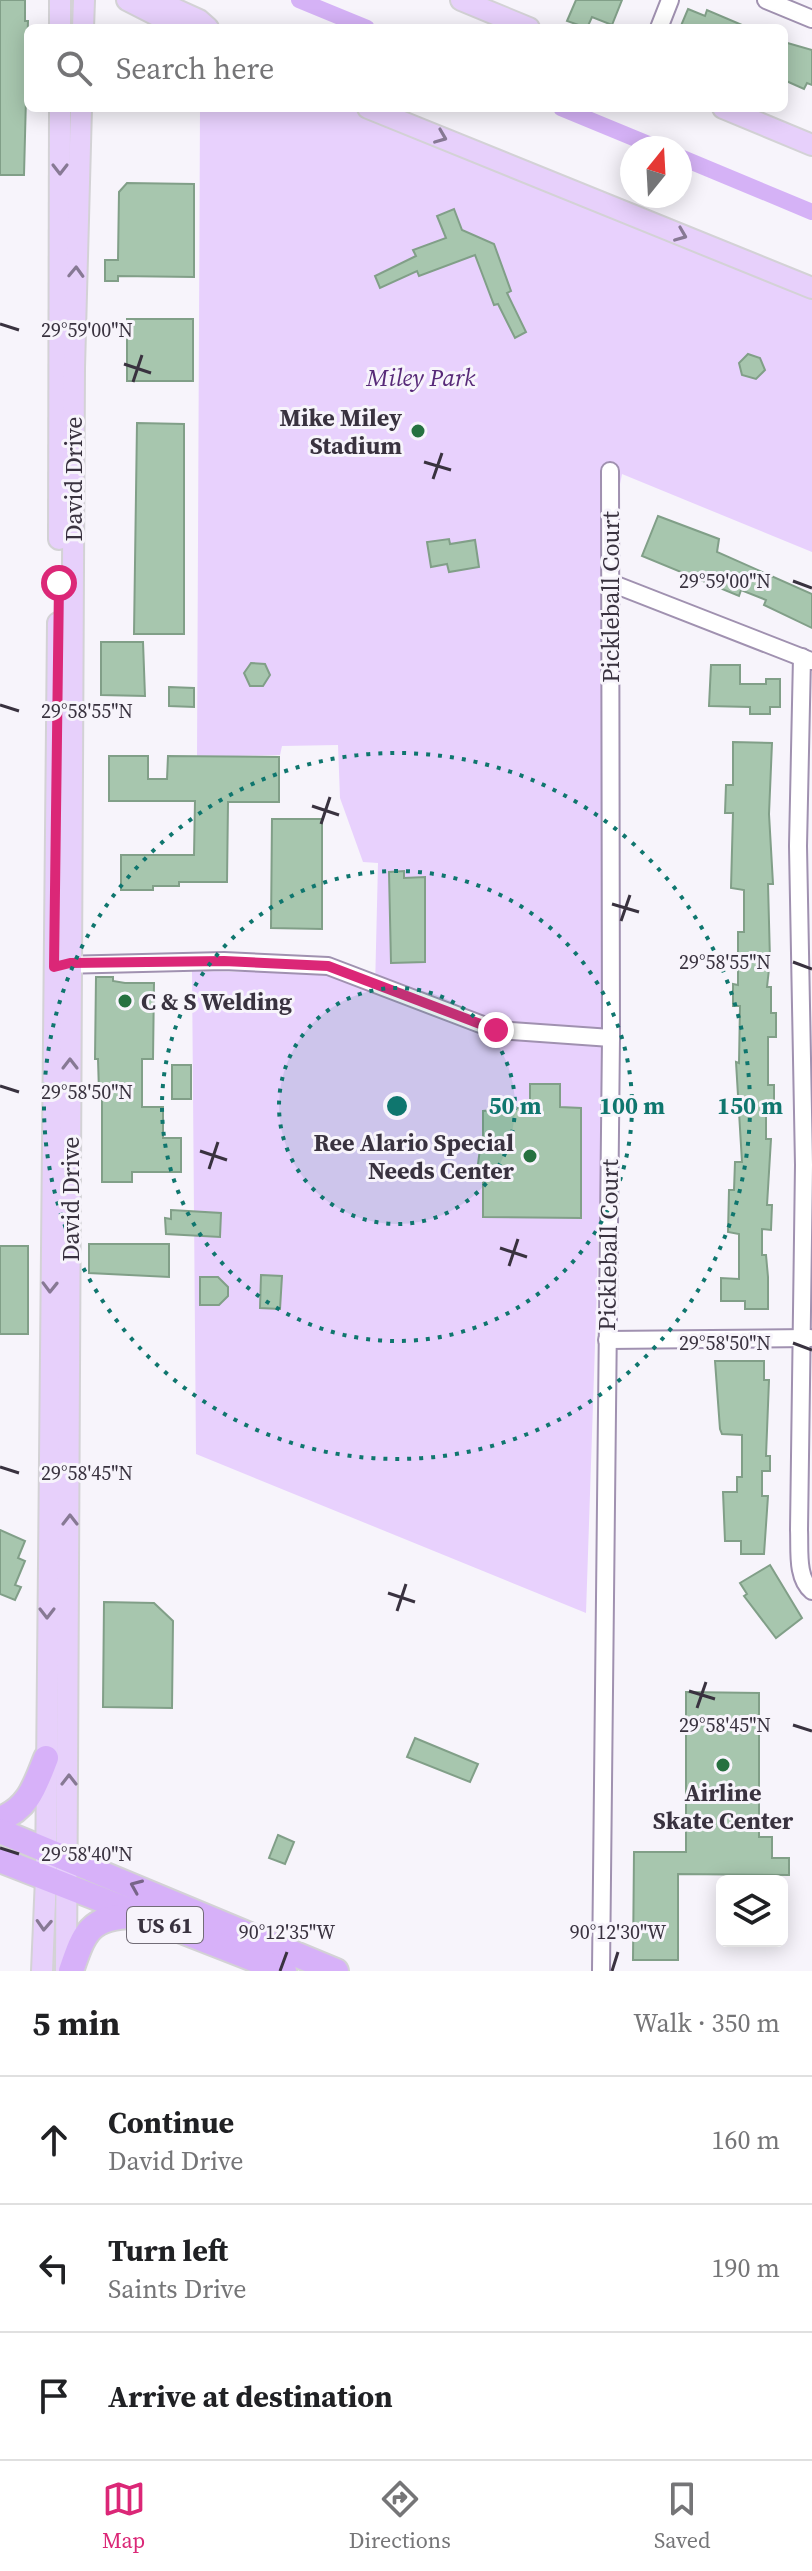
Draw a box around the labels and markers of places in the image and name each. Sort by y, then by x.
place label: Mike Miley Stadium [279,401,402,462]
marker: Mike Miley Stadium [409,422,427,440]
place label: C & S Welding [141,985,292,1018]
marker: C & S Welding [116,992,134,1010]
centre of rings [383,1092,411,1120]
place label: Ree Alario Special Needs Center [314,1126,515,1187]
marker: Ree Alario Special Needs Center [521,1147,539,1165]
marker: Airline Skate Center [714,1756,732,1774]
place label: Airline Skate Center [653,1776,794,1837]

